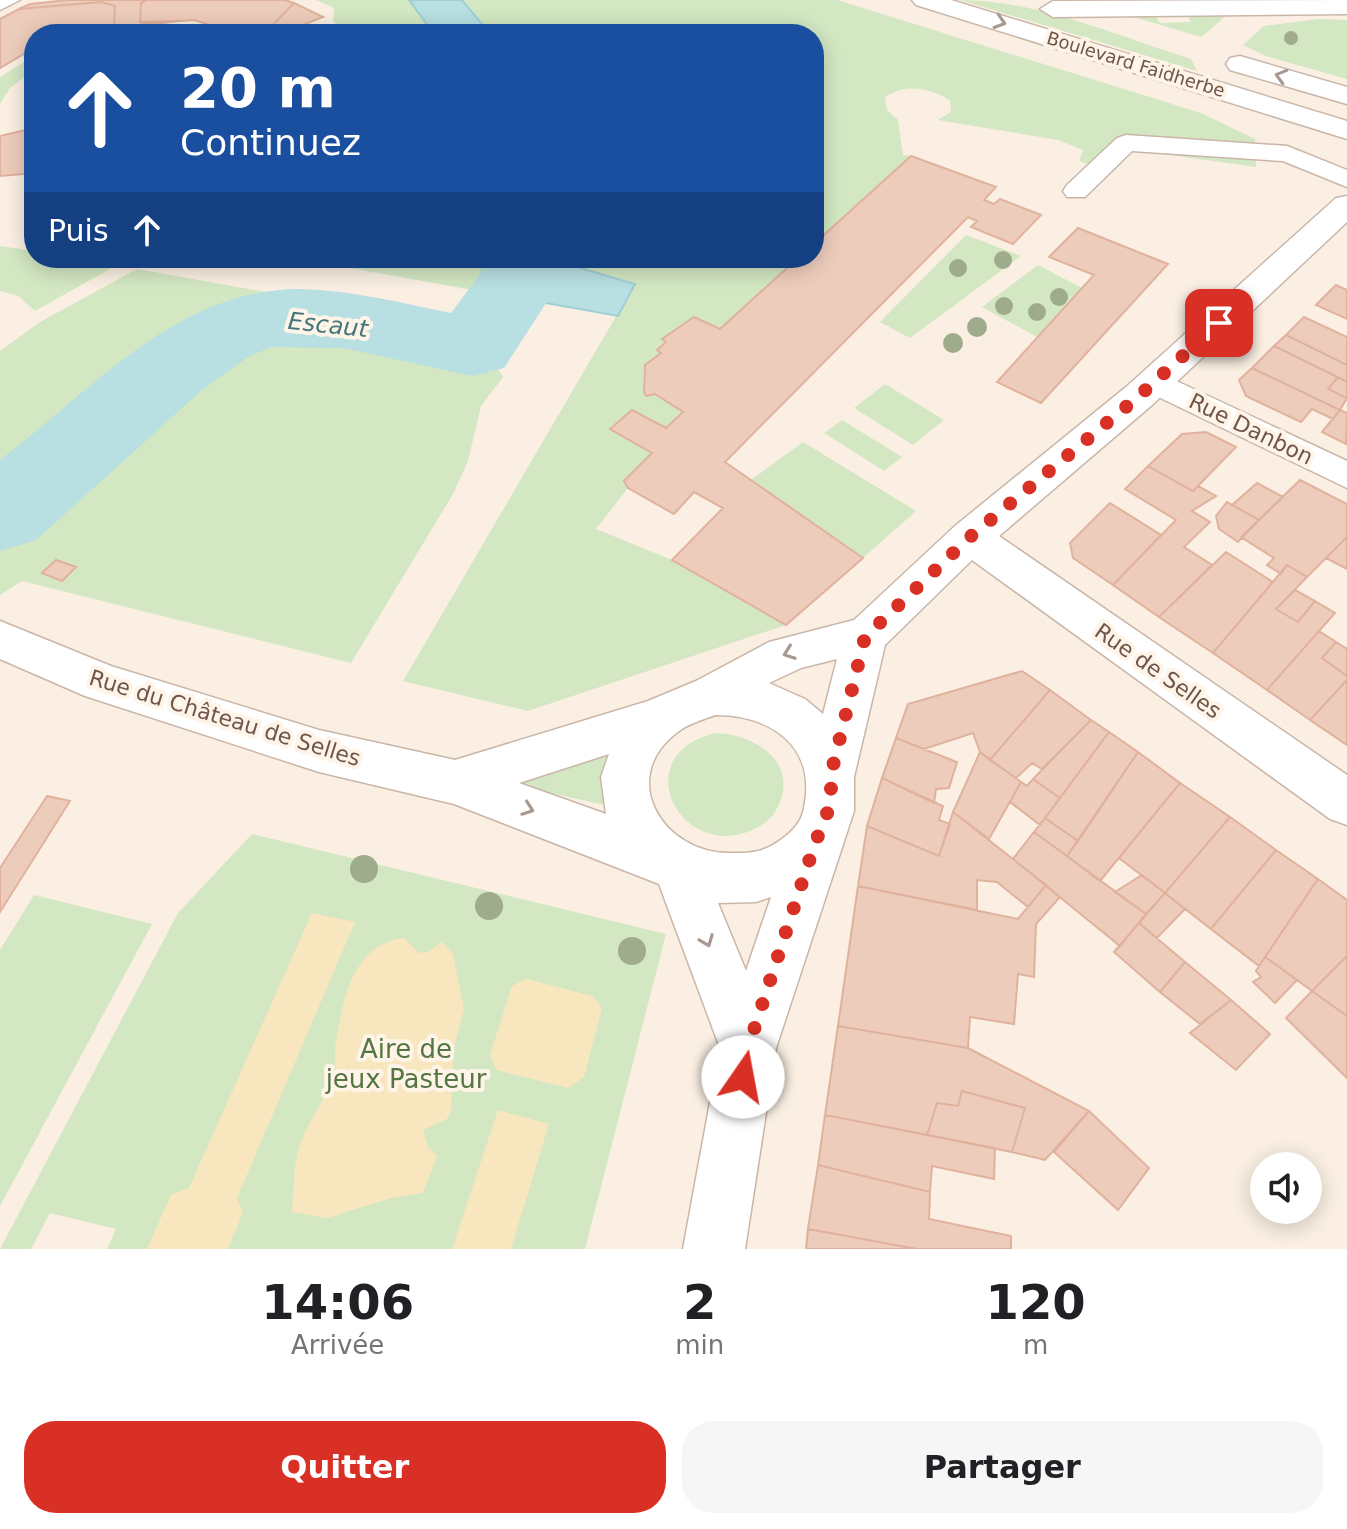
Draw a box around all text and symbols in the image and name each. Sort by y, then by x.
one-way arrow [992,13,1006,29]
street label: Boulevard Faidherbe [1044,27,1228,101]
text: 20 m [180,55,336,120]
icon: ahead [48,56,152,160]
one-way arrow [1274,69,1288,85]
text: Continuez [180,122,361,163]
icon: ahead [125,208,169,252]
text: Puis [48,213,109,248]
pin [1185,289,1253,357]
icon: arrive [1197,301,1241,345]
water label: Escaut [287,307,371,343]
street label: Rue Danbon [1185,388,1317,470]
street label: Rue de Selles [1090,618,1226,724]
one-way arrow [783,643,797,660]
street label: Rue du Château de Selles [86,665,364,771]
one-way arrow [520,799,534,816]
one-way arrow [697,933,714,947]
park label: Aire de jeux Pasteur [325,1034,487,1094]
position arrow [701,1035,785,1119]
map controls [1250,1152,1322,1224]
button: sound [1250,1152,1322,1224]
text: 14:06 [261,1274,414,1330]
text: 2 [683,1274,716,1330]
text: 120 [986,1274,1086,1330]
text: Arrivée [291,1330,384,1360]
text: min [675,1330,724,1360]
text: m [1023,1330,1048,1360]
button: Quitter [24,1421,666,1513]
button: Partager [682,1421,1323,1513]

